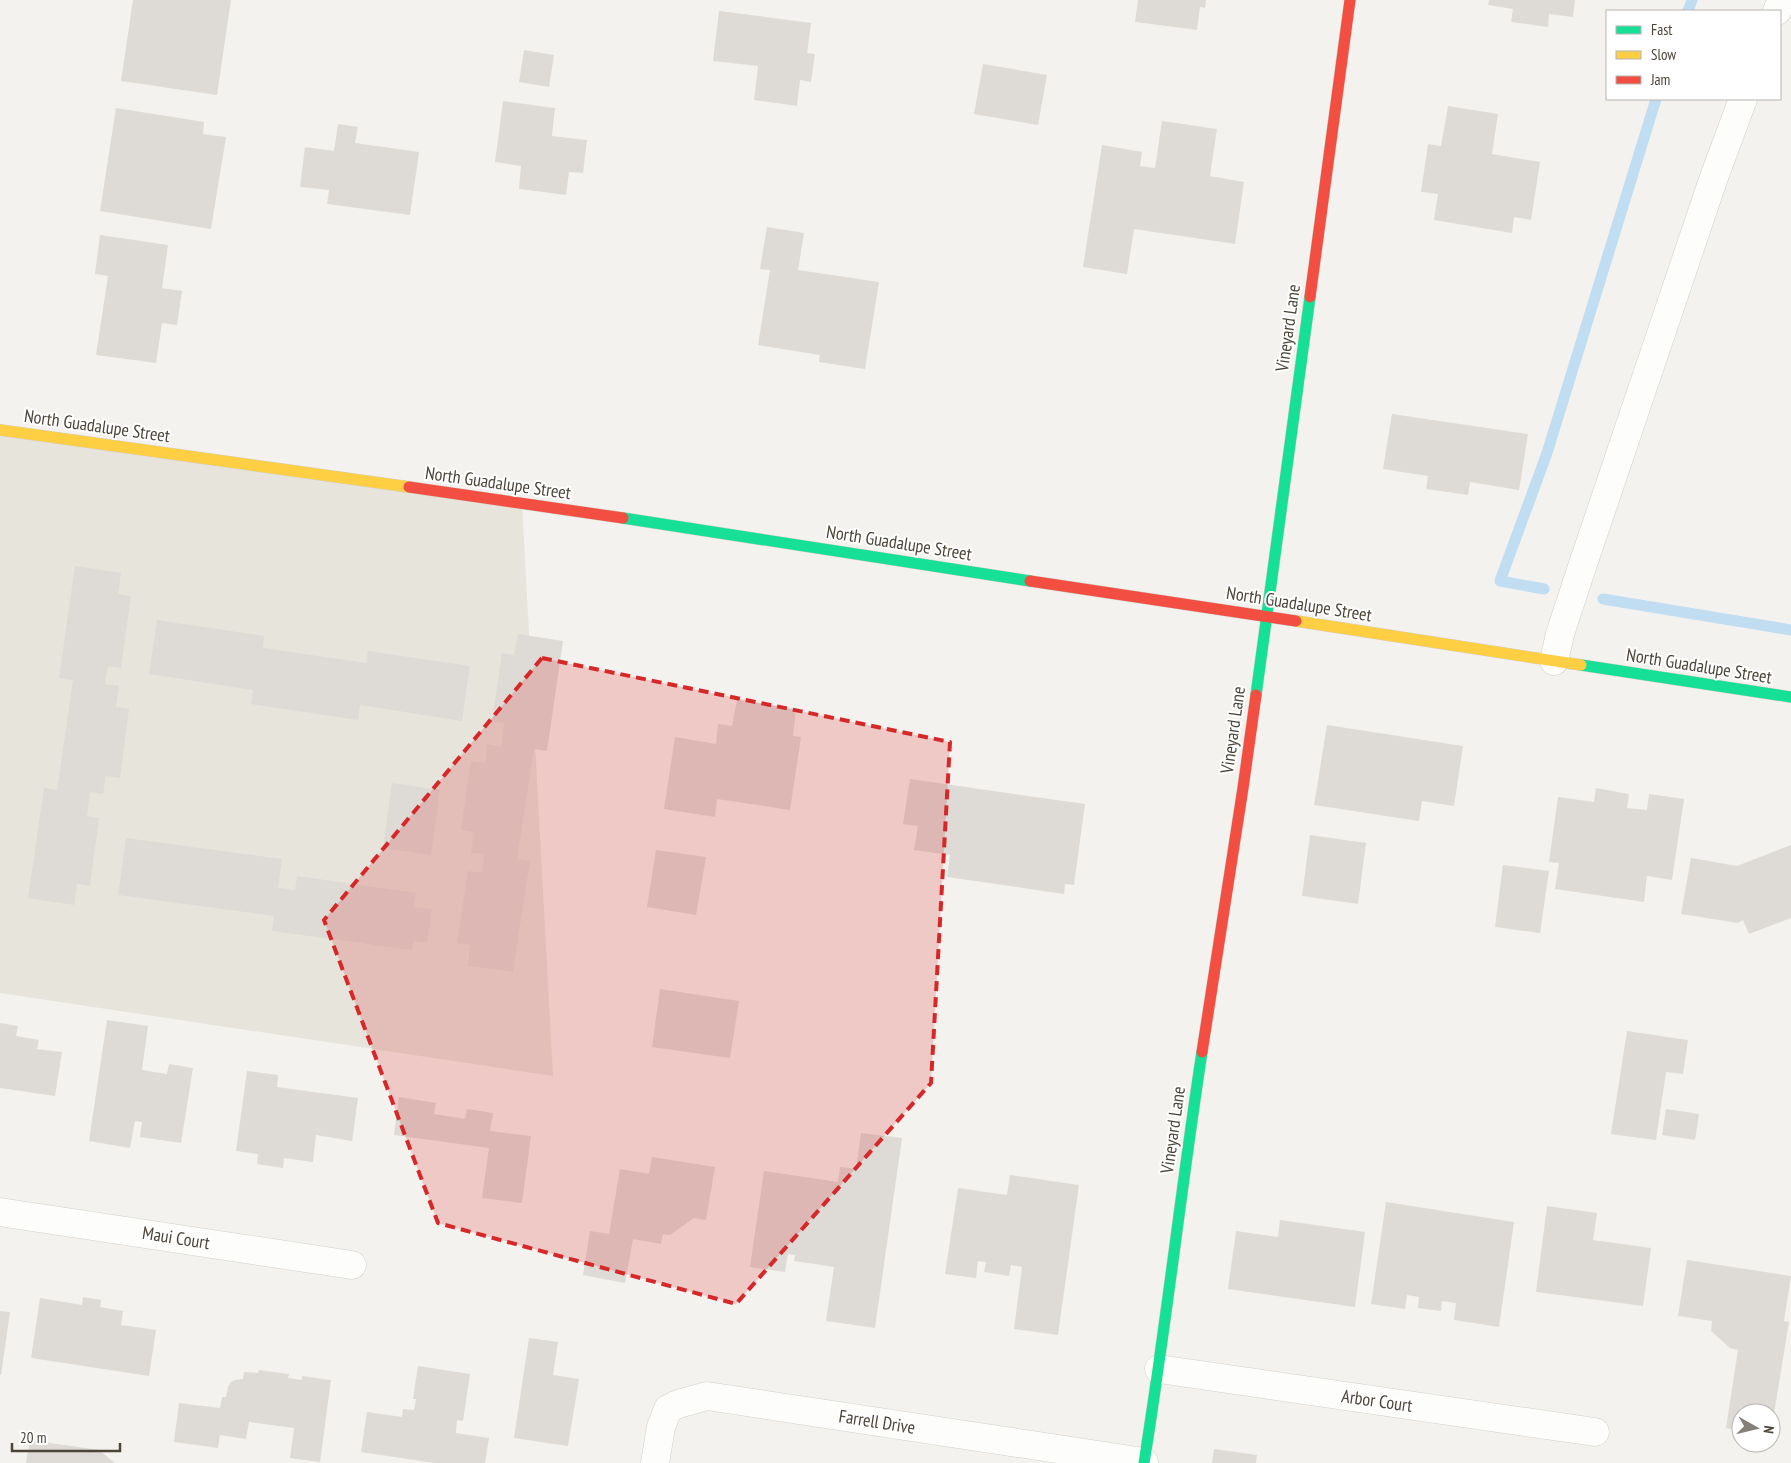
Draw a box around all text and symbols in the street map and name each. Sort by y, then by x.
legend [1606,10,1781,100]
text: Fast [1651,20,1672,39]
text: Slow [1651,45,1676,64]
text: Jam [1650,70,1670,89]
street label: Vineyard Lane [1270,283,1305,374]
street label: North Guadalupe Street [23,404,171,447]
street label: North Guadalupe Street [424,461,572,504]
street label: North Guadalupe Street [825,520,973,565]
street label: North Guadalupe Street [1225,581,1373,626]
street label: North Guadalupe Street [1625,643,1773,688]
street label: Vineyard Lane [1215,685,1250,776]
street label: Vineyard Lane [1155,1085,1190,1176]
street label: Maui Court [141,1221,211,1254]
street label: Arbor Court [1340,1384,1414,1417]
north arrow [1731,1403,1781,1453]
street label: Farrell Drive [837,1404,917,1439]
scale bar [12,1420,120,1452]
text: N [1759,1425,1778,1435]
text: 20 m [20,1428,46,1447]

